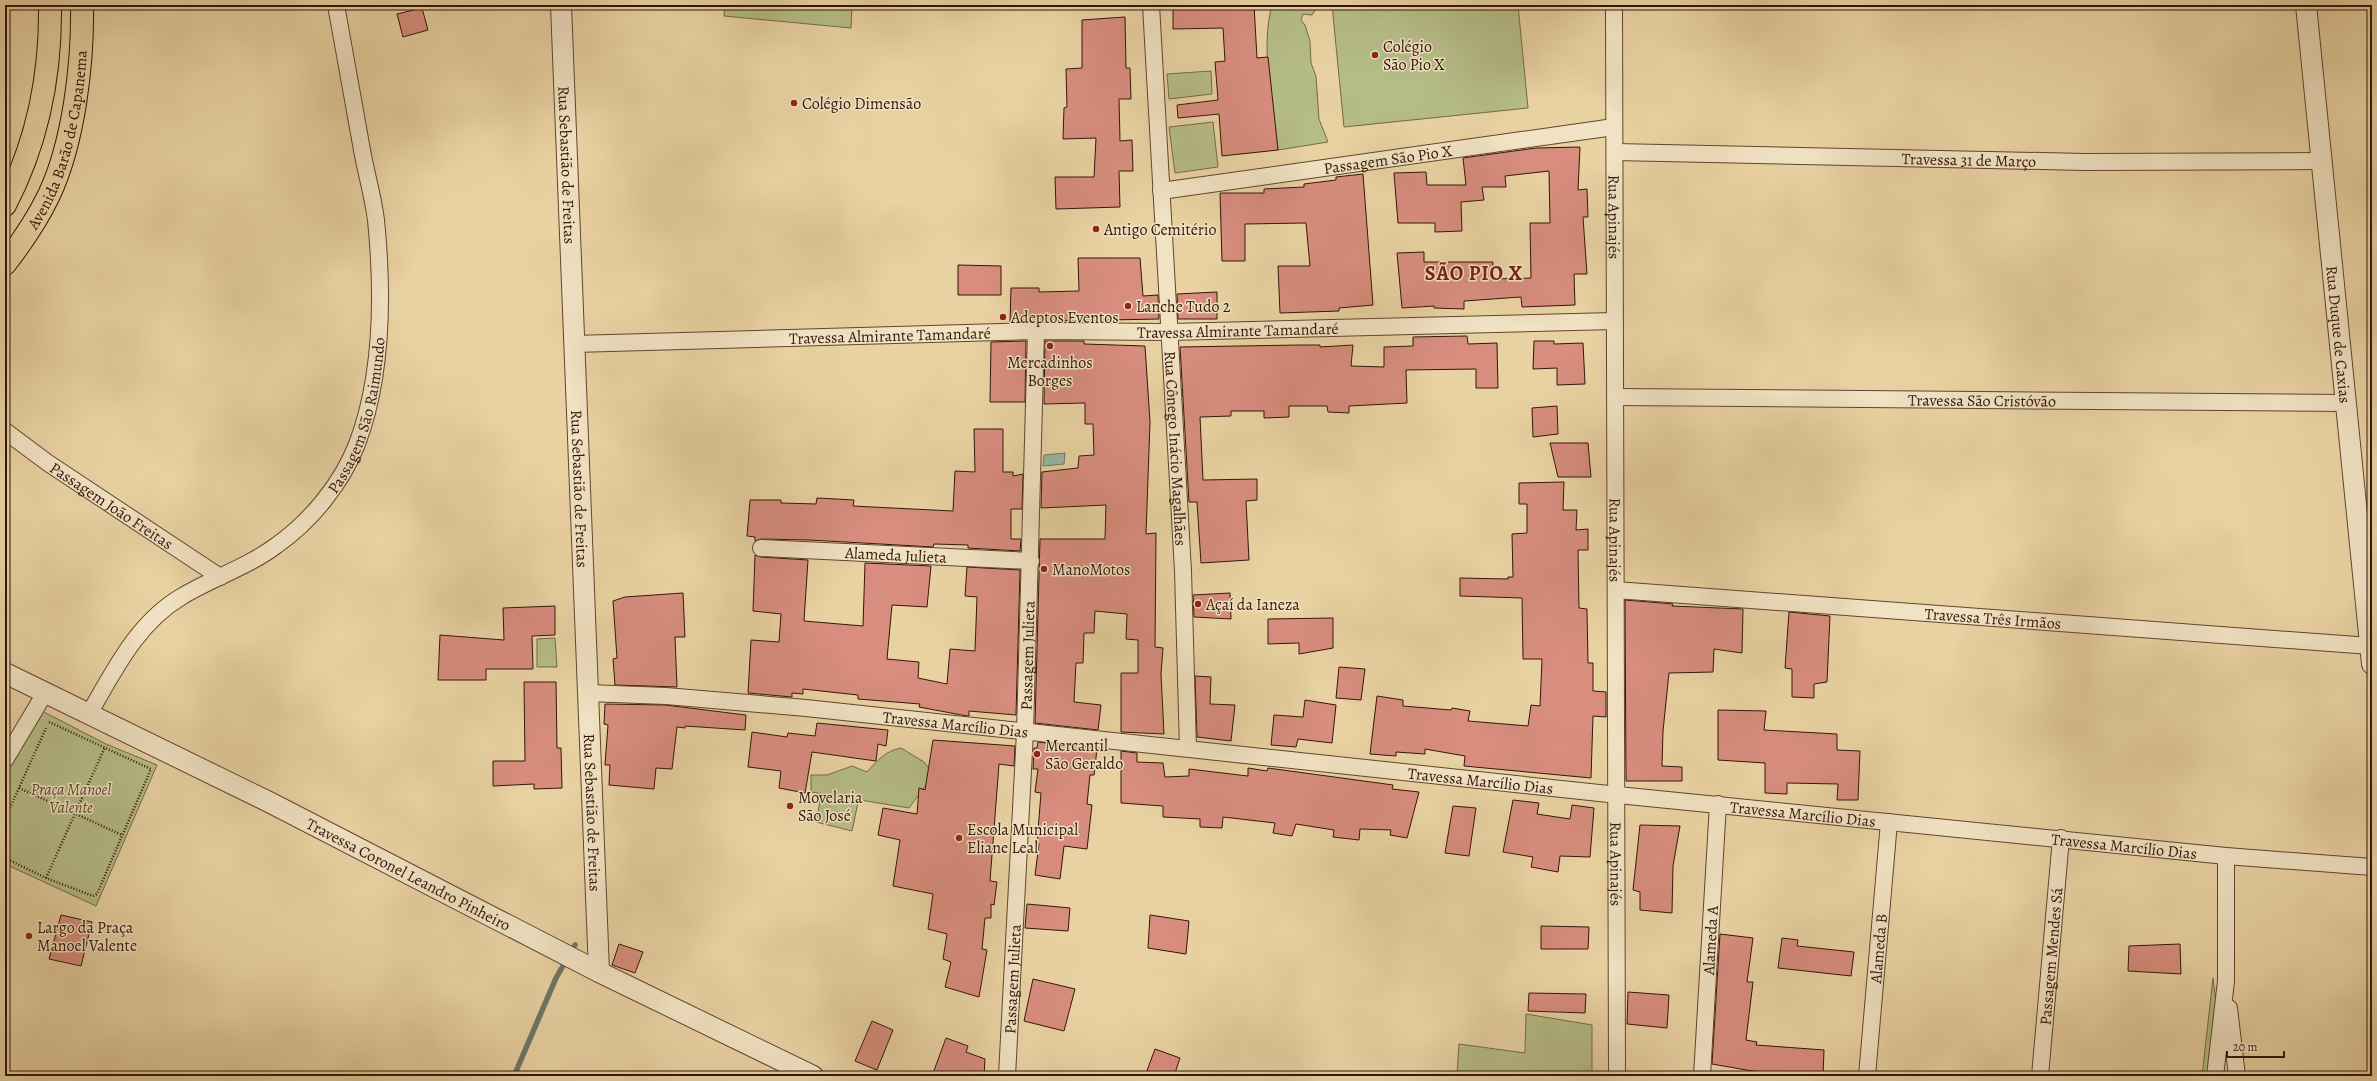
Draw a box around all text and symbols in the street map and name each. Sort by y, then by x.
place label: Colégio São Pio X [1383,36,1445,76]
street label: Avenida Barão de Capanema [22,49,93,235]
marker: Colégio São Pio X [1370,50,1380,60]
street label: Rua Sebastião de Freitas [552,86,580,244]
place label: Colégio Dimensão [802,93,921,115]
marker: Colégio Dimensão [789,98,799,108]
street label: Passagem São Pio X [1322,140,1454,180]
street label: Travessa 31 de Março [1901,148,2036,173]
street label: Rua Apinajés [1602,175,1625,259]
place label: Antigo Cemitério [1103,219,1217,241]
marker: Antigo Cemitério [1091,224,1101,234]
district label: SÃO PIO X [1425,260,1523,287]
street label: Rua Duque de Caxias [2320,265,2356,404]
place label: Lanche Tudo 2 [1136,296,1231,318]
marker: Lanche Tudo 2 [1123,301,1133,311]
place label: Adeptos Eventos [1010,307,1119,329]
marker: Adeptos Eventos [998,312,1008,322]
street label: Travessa Almirante Tamandaré [1137,318,1339,344]
street label: Travessa Almirante Tamandaré [789,322,991,350]
street label: Passagem São Raimundo [323,336,391,498]
marker: Mercadinhos Borges [1045,341,1055,351]
street label: Rua Cônego Inácio Magalhães [1159,350,1192,546]
place label: Mercadinhos Borges [1007,352,1093,392]
street label: Travessa São Cristóvão [1908,389,2056,413]
street label: Rua Sebastião de Freitas [565,409,593,568]
street label: Passagem João Freitas [45,457,177,555]
street label: Rua Apinajés [1603,498,1626,582]
street label: Alameda Julieta [843,542,948,569]
place label: ManoMotos [1052,559,1130,581]
marker: ManoMotos [1039,564,1049,574]
place label: Açaí da Ianeza [1205,594,1300,616]
marker: Açaí da Ianeza [1193,599,1203,609]
street label: Passagem Julieta [1016,600,1041,711]
street label: Travessa Três Irmãos [1924,603,2062,635]
street label: Travessa Marcílio Dias [882,706,1029,744]
street label: Rua Sebastião de Freitas [578,733,606,892]
place label: Mercantil São Geraldo [1045,735,1123,775]
marker: Mercantil São Geraldo [1032,749,1042,759]
street label: Travessa Marcílio Dias [1407,763,1554,800]
park label: Praça Manoel Valente [31,779,111,819]
place label: Movelaria São José [798,787,863,827]
street label: Travessa Marcílio Dias [1729,796,1877,833]
marker: Movelaria São José [785,801,795,811]
street label: Travessa Coronel Leandro Pinheiro [302,813,514,937]
place label: Escola Municipal Eliane Leal [967,819,1078,859]
street label: Rua Apinajés [1604,822,1627,906]
street label: Travessa Marcílio Dias [2050,829,2198,865]
marker: Escola Municipal Eliane Leal [954,833,964,843]
street label: Passagem Mendes Sá [2035,886,2069,1026]
street label: Alameda A [1698,904,1724,977]
street label: Alameda B [1865,913,1893,985]
place label: Largo da Praça Manoel Valente [37,917,137,957]
street label: Passagem Julieta [999,923,1027,1035]
marker: Largo da Praça Manoel Valente [24,931,34,941]
scale bar [2227,1033,2284,1059]
text: 20 m [2233,1039,2257,1055]

